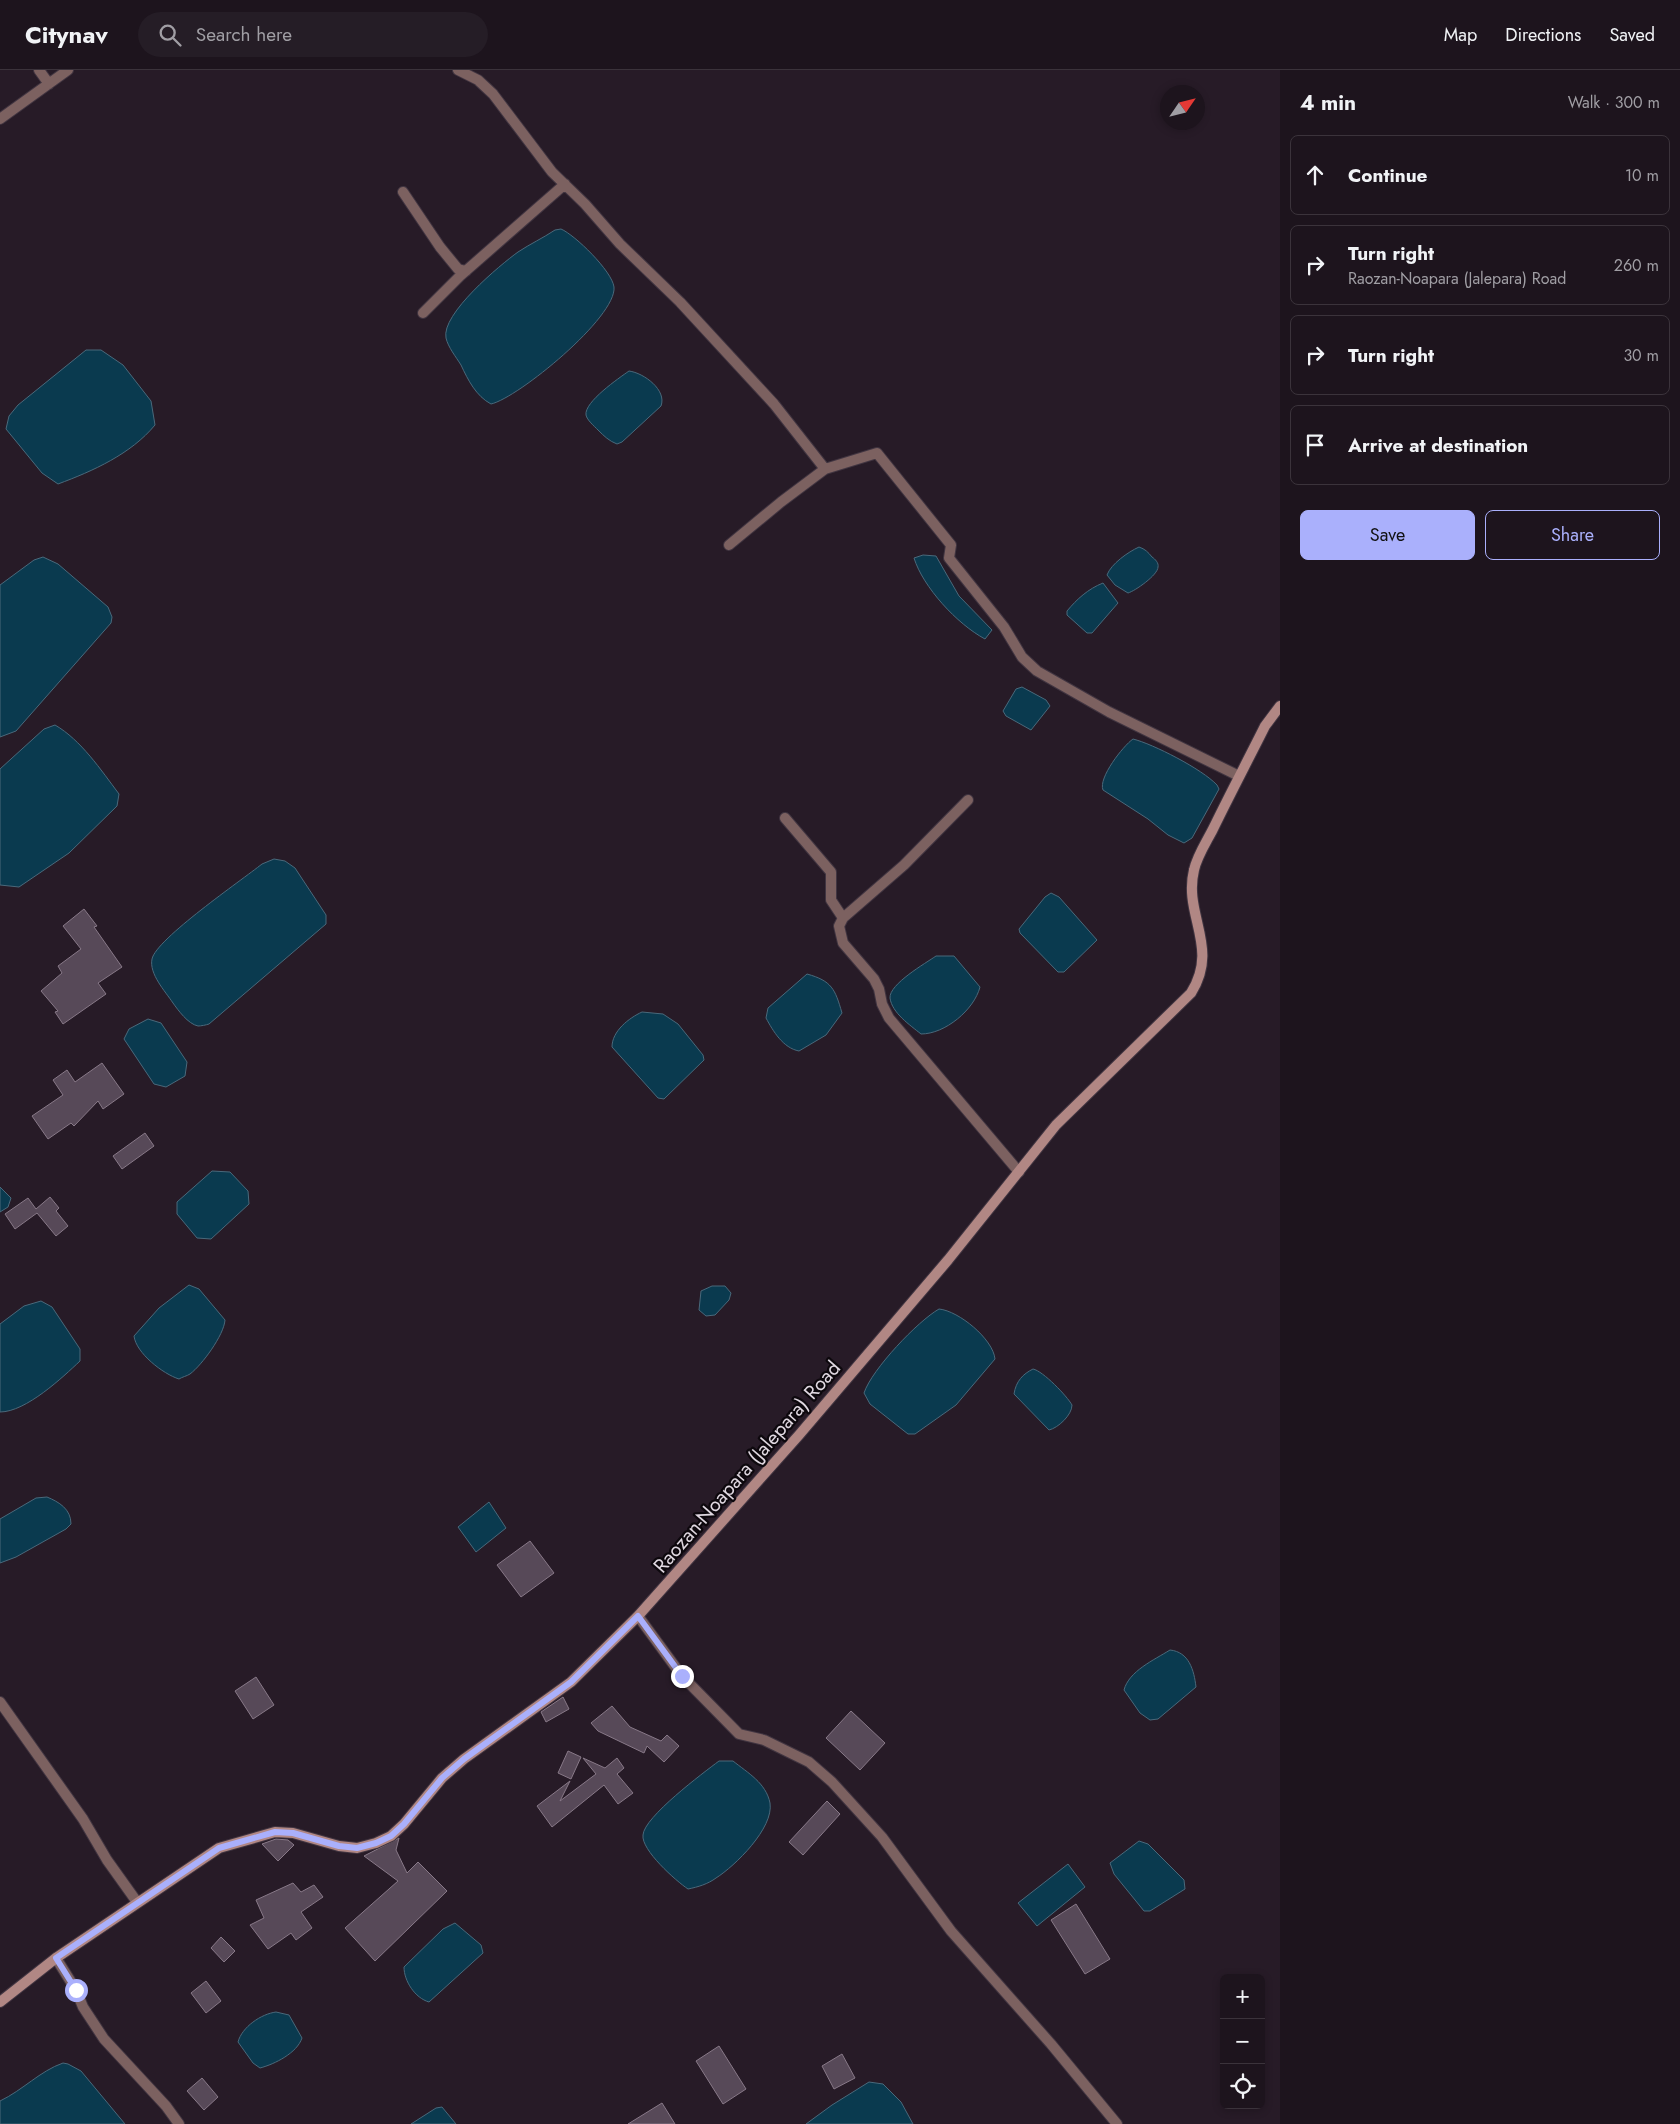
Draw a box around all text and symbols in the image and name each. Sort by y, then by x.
search box [138,12,488,57]
text: Citynav [25,17,108,52]
icon: search [156,21,184,49]
text: Search here [196,21,292,48]
text: Map [1444,22,1477,48]
text: Directions [1505,22,1581,48]
text: Saved [1609,22,1655,48]
north arrow [1160,85,1205,130]
text: 4 min [1300,88,1356,118]
text: Walk · 300 m [1568,91,1660,114]
icon: ahead [1301,161,1329,189]
text: Continue [1348,162,1427,189]
text: 10 m [1625,164,1659,187]
text: Turn right [1348,240,1434,267]
icon: right [1301,251,1329,279]
text: 260 m [1614,254,1659,277]
text: Raozan-Noapara (Jalepara) Road [1348,267,1566,290]
icon: right [1301,341,1329,369]
text: Turn right [1348,342,1434,369]
text: 30 m [1623,344,1659,367]
icon: arrive [1301,431,1329,459]
text: Arrive at destination [1348,432,1528,459]
button: Save [1300,510,1475,560]
button: Share [1485,510,1660,560]
street label: Raozan-Noapara (Jalepara) Road [647,1355,847,1579]
route end [671,1665,694,1688]
map controls [1220,1974,1265,2109]
button: + [1220,1974,1265,2019]
route start [65,1979,88,2002]
button: − [1220,2019,1265,2064]
button: locate [1220,2064,1265,2109]

